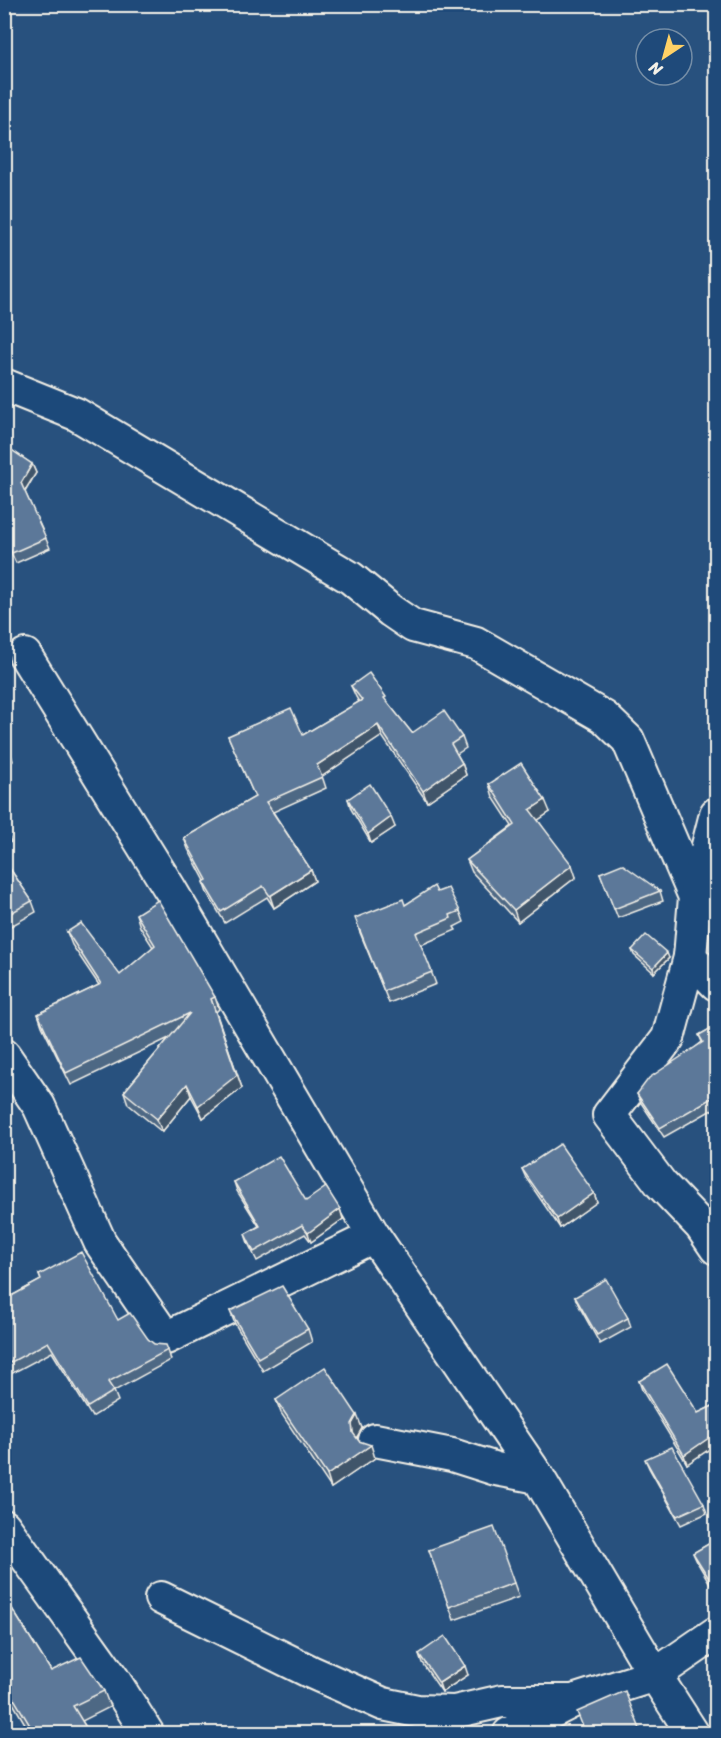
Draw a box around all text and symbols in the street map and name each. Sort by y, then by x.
north arrow [634,27,694,87]
text: N [642,53,669,84]

